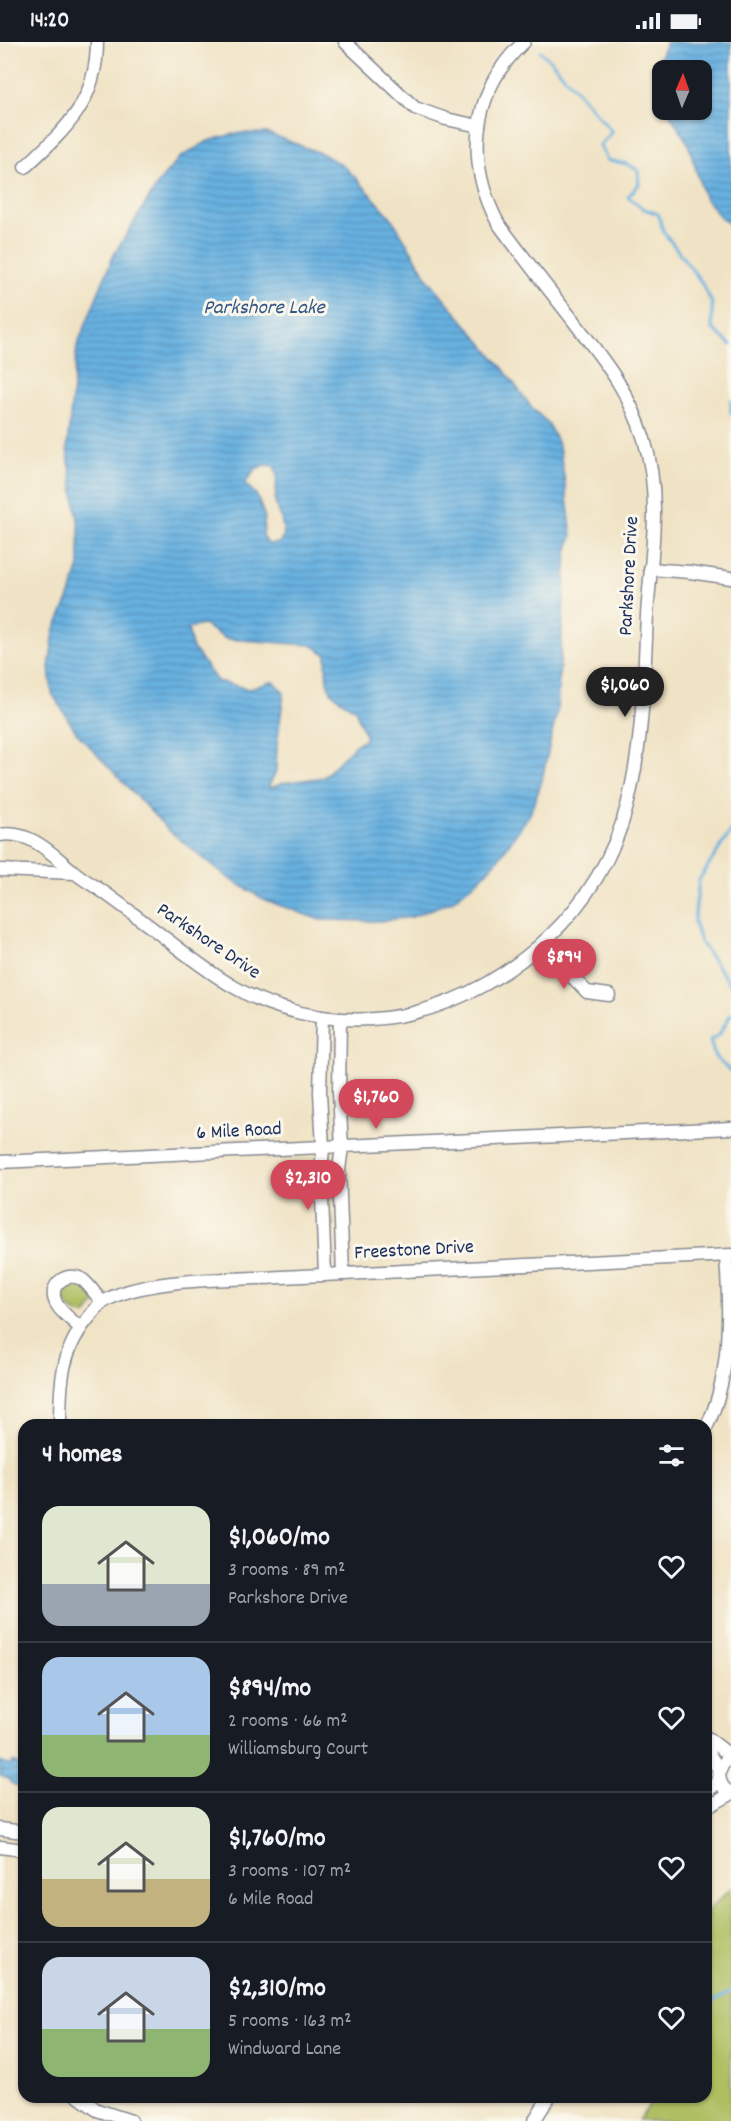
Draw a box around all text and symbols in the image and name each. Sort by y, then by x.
text: 14:20 [30,6,69,37]
north arrow [652,60,712,120]
map controls [652,60,712,120]
water label: Parkshore Lake [203,294,327,324]
street label: Parkshore Drive [613,515,647,637]
pin: $1,060 [576,667,674,718]
text: $1,060 [600,672,650,700]
street label: Parkshore Drive [150,897,266,987]
pin: $894 [528,939,600,990]
text: $894 [546,944,582,972]
pin: $1,760 [327,1079,425,1130]
text: $1,760 [353,1084,399,1112]
street label: 6 Mile Road [196,1116,282,1148]
pin: $2,310 [259,1160,357,1211]
text: $2,310 [285,1165,331,1193]
street label: Freestone Drive [353,1234,475,1268]
text: 4 homes [42,1437,122,1474]
icon: filters [655,1439,688,1472]
text: $1,060/mo [228,1520,330,1557]
icon: home [90,1530,162,1602]
icon: heart [655,1550,688,1583]
text: 3 rooms · 89 m² [228,1557,345,1585]
text: Parkshore Drive [228,1585,348,1613]
text: $894/mo [228,1671,311,1708]
icon: home [90,1681,162,1753]
icon: heart [655,1701,688,1734]
text: 2 rooms · 66 m² [228,1708,348,1736]
text: Williamsburg Court [228,1736,368,1764]
text: $1,760/mo [228,1821,326,1858]
icon: home [90,1831,162,1903]
icon: heart [655,1851,688,1884]
text: 3 rooms · 107 m² [228,1858,351,1886]
text: 6 Mile Road [228,1886,313,1914]
text: $2,310/mo [228,1971,326,2008]
icon: home [90,1981,162,2053]
icon: heart [655,2001,688,2034]
text: 5 rooms · 163 m² [228,2008,352,2036]
text: Windward Lane [228,2036,341,2064]

